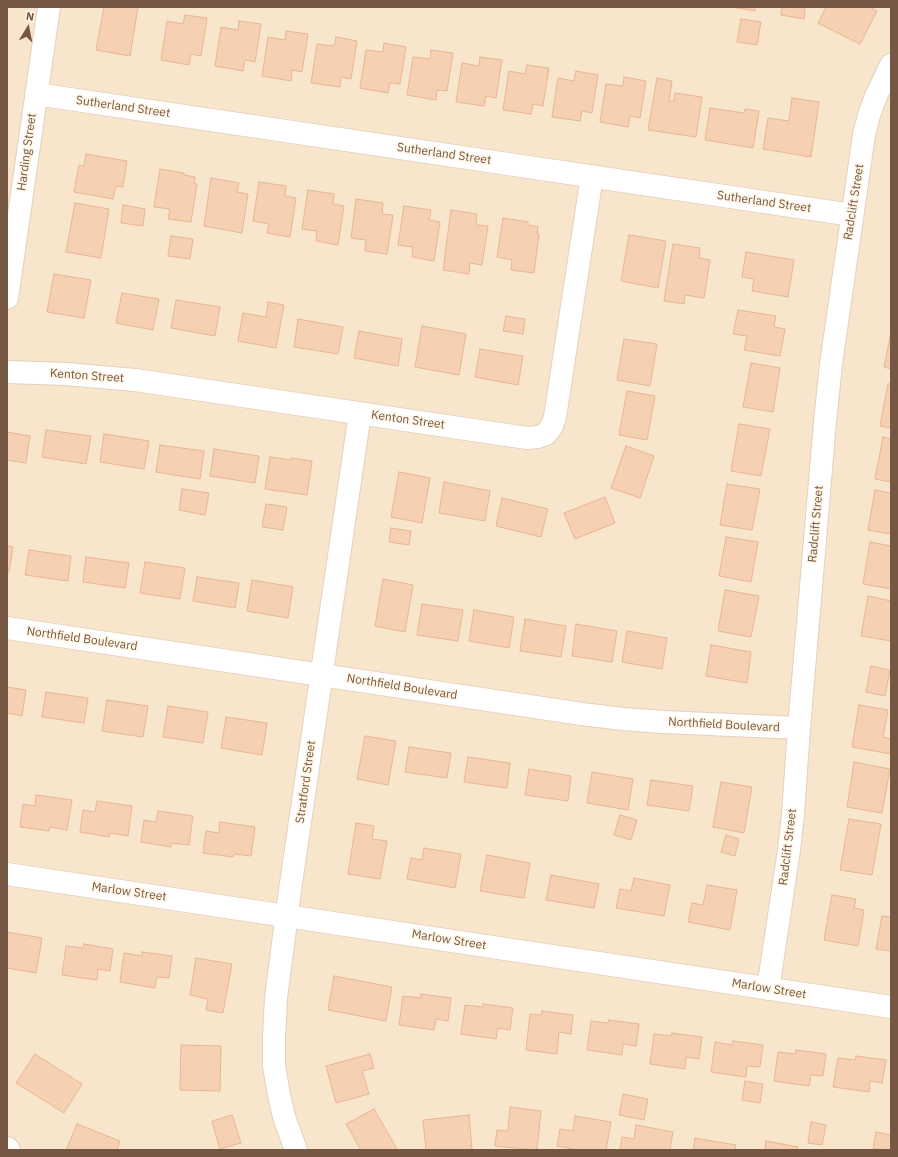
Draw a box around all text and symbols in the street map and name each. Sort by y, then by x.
north arrow [8,8,48,48]
text: N [25,9,35,24]
street label: Sutherland Street [75,93,171,121]
street label: Harding Street [14,112,40,192]
street label: Sutherland Street [396,140,492,168]
street label: Radclift Street [841,163,867,241]
street label: Sutherland Street [716,188,812,216]
street label: Kenton Street [50,366,124,386]
street label: Kenton Street [370,408,446,432]
street label: Radclift Street [805,485,827,563]
street label: Northfield Boulevard [26,624,138,654]
street label: Northfield Boulevard [346,671,458,703]
street label: Northfield Boulevard [668,715,780,735]
street label: Stratford Street [293,740,319,824]
street label: Radclift Street [776,808,800,886]
street label: Marlow Street [91,880,167,904]
street label: Marlow Street [411,927,487,953]
street label: Marlow Street [731,976,807,1002]

